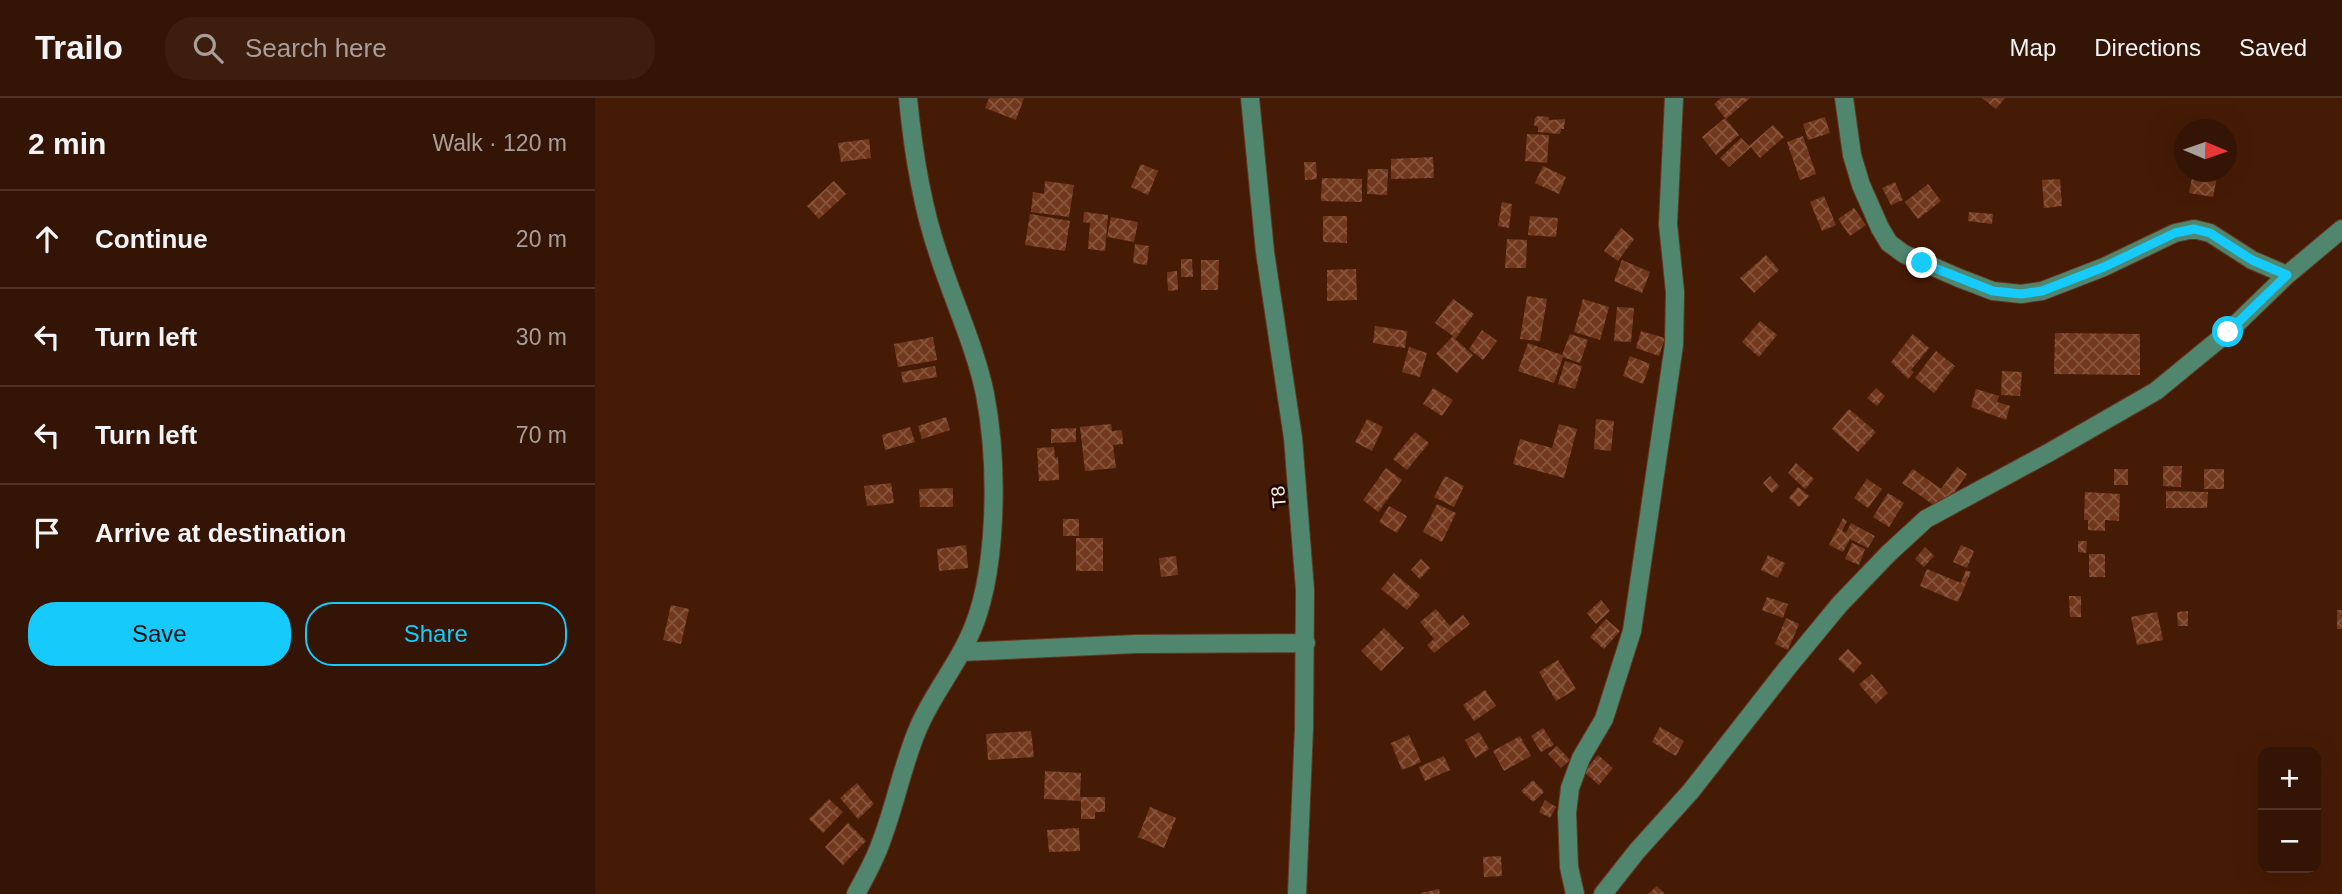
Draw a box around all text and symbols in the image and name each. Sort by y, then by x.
search box [165,17,655,80]
text: Trailo [35,29,123,66]
icon: search [189,29,227,67]
text: Search here [245,33,387,63]
text: Map [2010,34,2056,61]
text: Directions [2094,34,2201,61]
text: Saved [2239,34,2307,61]
north arrow [2174,119,2237,182]
text: 2 min [28,127,106,160]
text: Walk · 120 m [432,130,567,156]
icon: ahead [28,220,66,258]
text: Continue [95,224,208,254]
text: 20 m [516,226,567,252]
route end [1906,247,1937,278]
route start [2212,316,2243,347]
icon: left [28,318,66,356]
text: Turn left [95,322,197,352]
text: 30 m [516,324,567,350]
icon: left [28,416,66,454]
text: Turn left [95,420,197,450]
text: 70 m [516,422,567,448]
street label: T8 [1267,485,1290,509]
icon: arrive [28,514,66,552]
text: Arrive at destination [95,518,346,548]
button: Save [28,602,291,666]
button: Share [305,602,567,666]
map controls [2258,747,2321,873]
button: + [2258,747,2321,810]
button: − [2258,810,2321,873]

